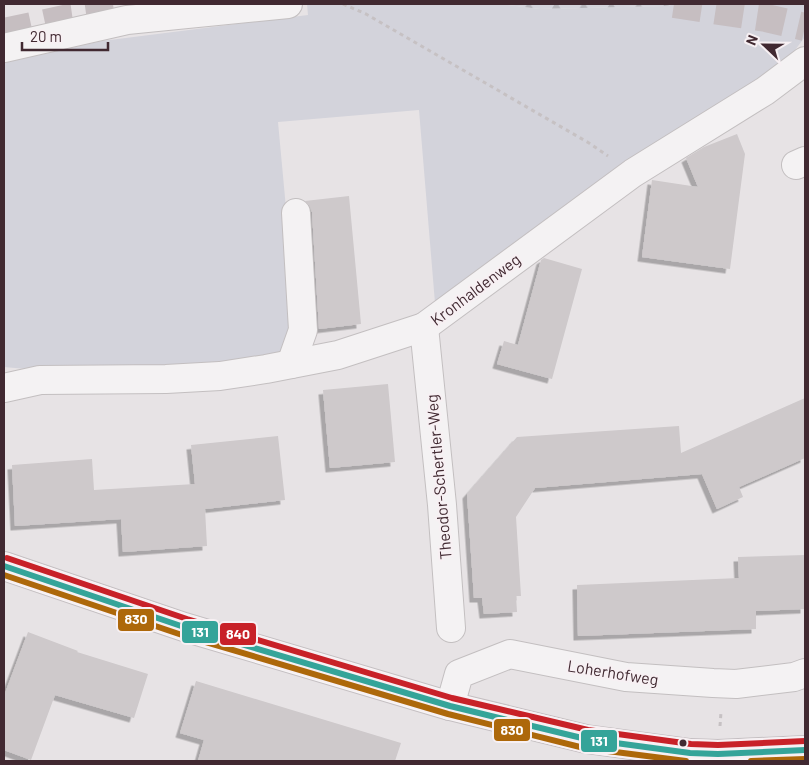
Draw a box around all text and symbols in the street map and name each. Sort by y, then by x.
scale bar [22,20,109,52]
north arrow [739,20,789,70]
text: 20 m [30,27,62,45]
text: N [742,32,761,47]
street label: Kronhaldenweg [426,249,524,329]
street label: Theodor-Schertler-Weg [421,394,455,560]
line badge: 830 [117,608,155,632]
text: 830 [124,610,148,627]
line badge: 131 [181,620,219,644]
line badge: 840 [219,622,257,646]
text: 131 [191,623,209,640]
text: 840 [226,625,250,642]
street label: Loherhofweg [566,655,660,689]
line badge: 830 [493,718,531,742]
text: 830 [500,721,524,738]
line badge: 131 [580,729,618,753]
text: 131 [590,732,608,749]
unlabelled marker [678,738,688,748]

